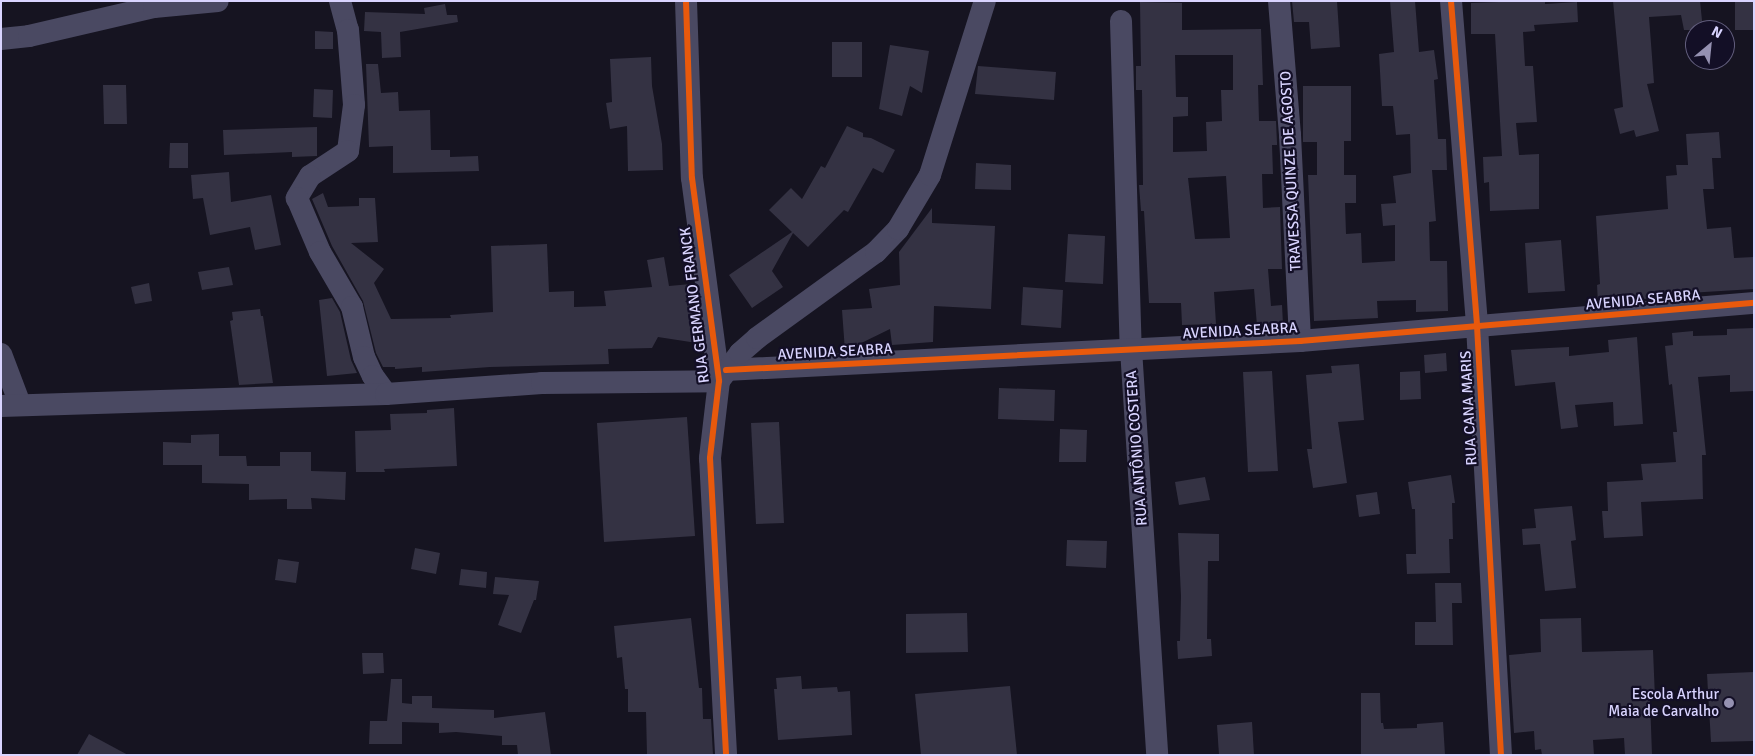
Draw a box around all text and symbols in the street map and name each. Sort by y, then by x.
north arrow [1685,20,1735,70]
text: N [1709,22,1725,42]
street label: TRAVESSA QUINZE DE AGOSTO [1277,70,1305,272]
street label: RUA GERMANO FRANCK [677,226,713,384]
street label: AVENIDA SEABRA [1585,286,1701,314]
street label: AVENIDA SEABRA [1182,319,1298,343]
street label: AVENIDA SEABRA [777,340,893,364]
street label: RUA CANA MARIS [1457,350,1481,466]
street label: RUA ANTÔNIO COSTERA [1123,370,1151,526]
place label: Escola Arthur Maia de Carvalho [1608,685,1719,720]
marker: Escola Arthur Maia de Carvalho [1723,697,1735,709]

